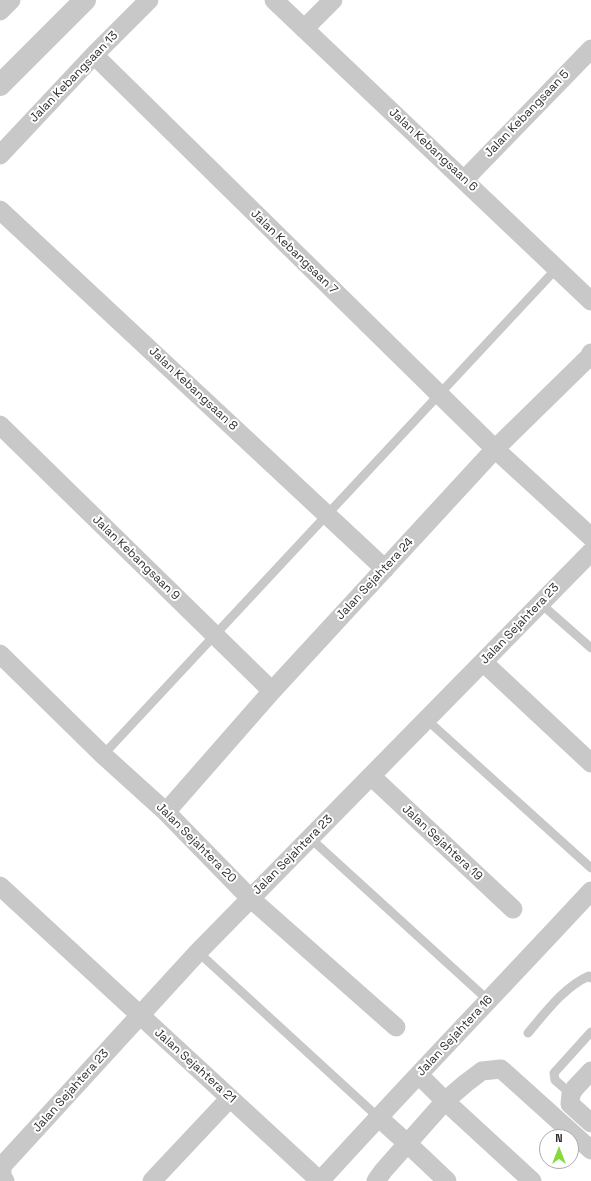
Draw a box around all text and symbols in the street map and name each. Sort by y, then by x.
street label: Jalan Kebangsaan 13 [27,29,121,125]
street label: Jalan Kebangsaan 5 [482,67,572,161]
street label: Jalan Kebangsaan 6 [386,105,480,195]
street label: Jalan Kebangsaan 7 [248,207,340,297]
street label: Jalan Kebangsaan 8 [146,344,240,434]
street label: Jalan Kebangsaan 9 [89,513,183,603]
street label: Jalan Sejahtera 24 [333,535,417,623]
street label: Jalan Sejahtera 23 [478,581,562,667]
street label: Jalan Sejahtera 20 [153,800,239,886]
street label: Jalan Sejahtera 19 [399,802,485,884]
street label: Jalan Sejahtera 23 [250,812,336,898]
street label: Jalan Sejahtera 16 [414,993,496,1079]
street label: Jalan Sejahtera 21 [151,1026,239,1106]
street label: Jalan Sejahtera 23 [30,1047,112,1135]
north arrow [539,1129,579,1169]
text: N [555,1131,563,1145]

